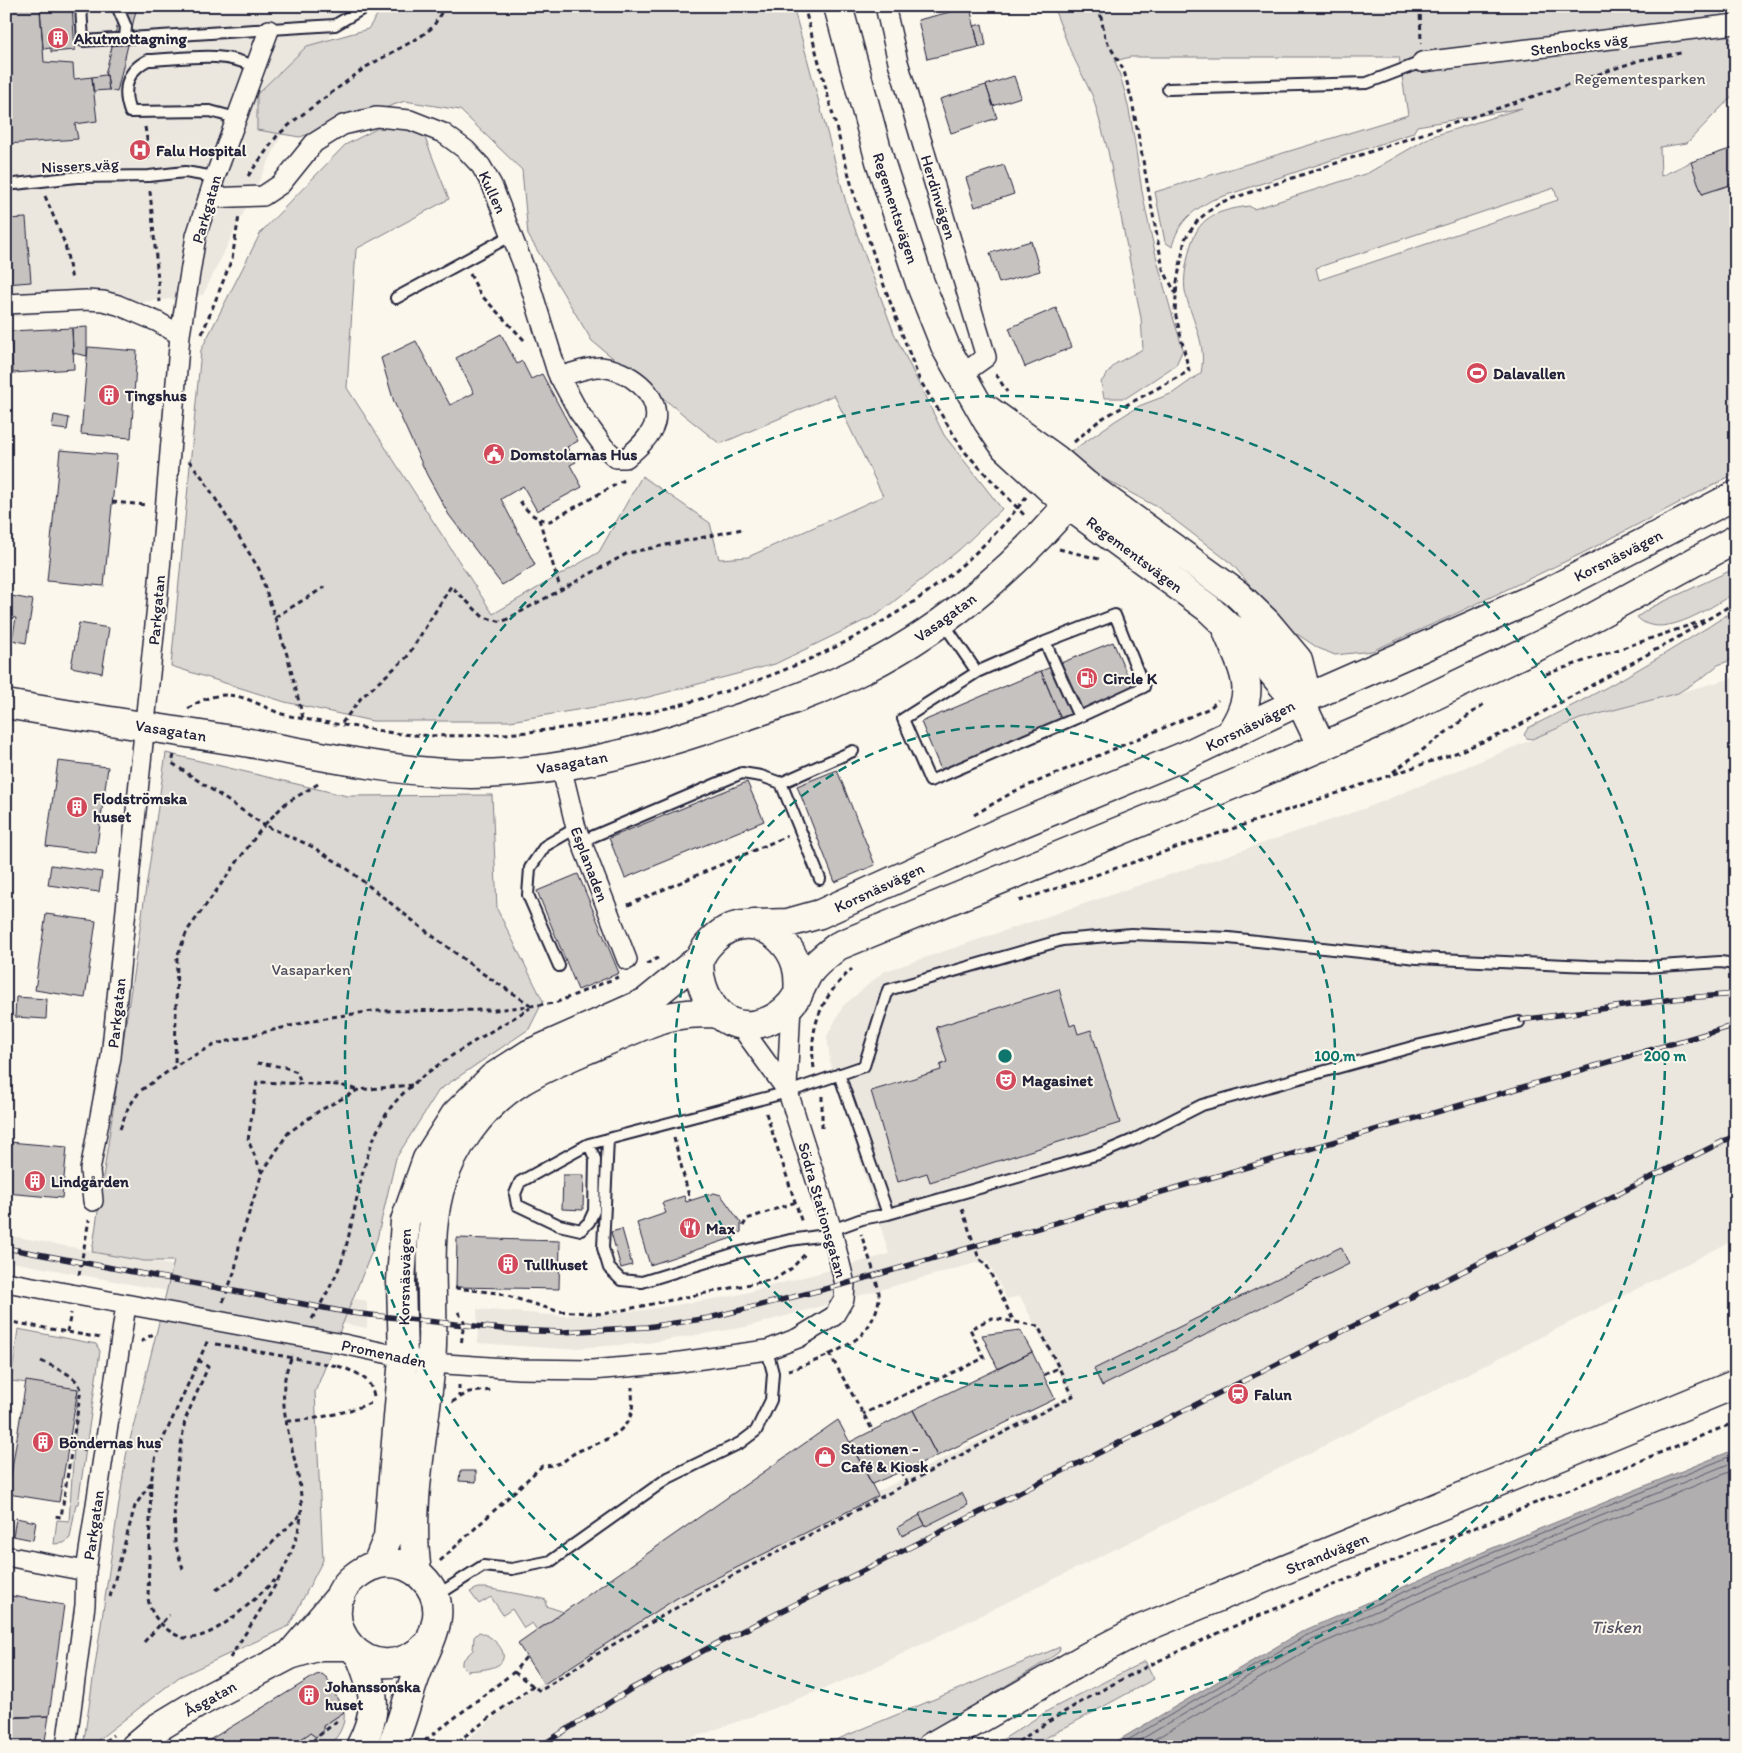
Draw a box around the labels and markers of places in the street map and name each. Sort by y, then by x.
building icon: Akutmottagning [46,26,70,50]
place label: Akutmottagning [73,29,188,49]
hospital icon: Falu Hospital [128,138,152,162]
place label: Falu Hospital [156,141,247,161]
sports icon: Dalavallen [1465,361,1489,385]
place label: Dalavallen [1493,364,1566,383]
building icon: Tingshus [97,383,121,407]
place label: Tingshus [124,386,187,406]
public building icon: Domstolarnas Hus [482,442,506,466]
place label: Domstolarnas Hus [510,445,637,464]
fuel station icon: Circle K [1075,666,1099,690]
place label: Circle K [1103,669,1158,688]
place label: Flodströmska huset [93,789,188,826]
building icon: Flodströmska huset [65,795,89,819]
centre of rings [996,1047,1014,1065]
theatre icon: Magasinet [994,1068,1018,1092]
place label: Magasinet [1022,1071,1093,1091]
building icon: Lindgården [23,1169,47,1193]
place label: Lindgården [51,1172,130,1192]
restaurant icon: Max [678,1216,702,1240]
place label: Max [706,1219,736,1238]
building icon: Tullhuset [496,1252,520,1276]
place label: Tullhuset [523,1255,588,1274]
station icon: Falun [1226,1382,1250,1406]
place label: Falun [1254,1385,1292,1404]
building icon: Böndernas hus [31,1430,55,1454]
place label: Böndernas hus [59,1433,161,1452]
place label: Stationen - Café & Kiosk [841,1439,929,1476]
shop icon: Stationen - Café & Kiosk [813,1445,837,1469]
place label: Johanssonska huset [324,1677,421,1714]
building icon: Johanssonska huset [297,1683,321,1707]

